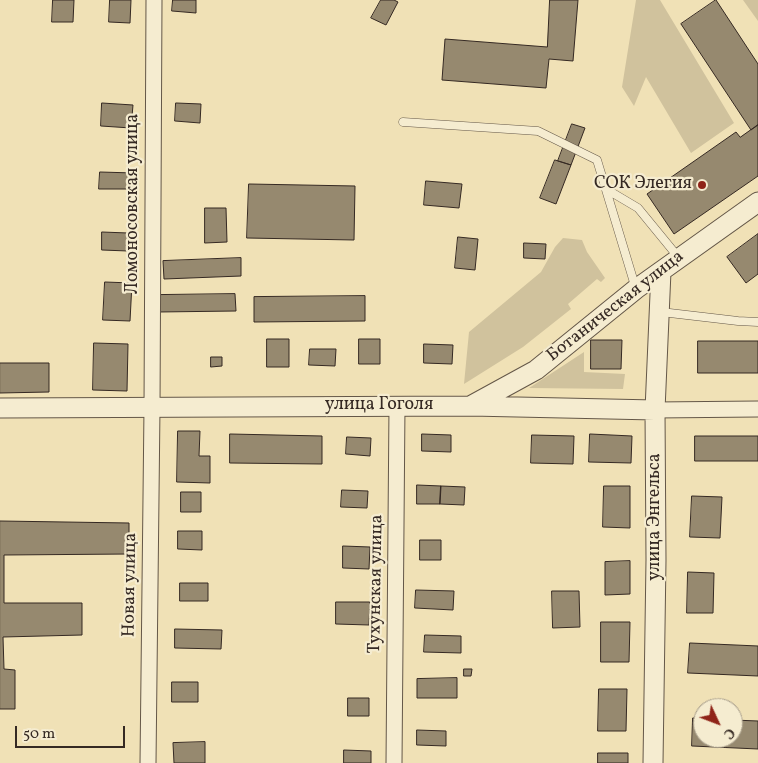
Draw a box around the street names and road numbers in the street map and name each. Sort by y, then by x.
street label: Ломоносовская улица [123,114,145,294]
street label: Ботаническая улица [543,247,689,367]
street label: улица Гоголя [325,395,433,417]
street label: улица Энгельса [645,453,667,581]
street label: Тухунская улица [365,514,389,654]
street label: Новая улица [119,533,143,637]

